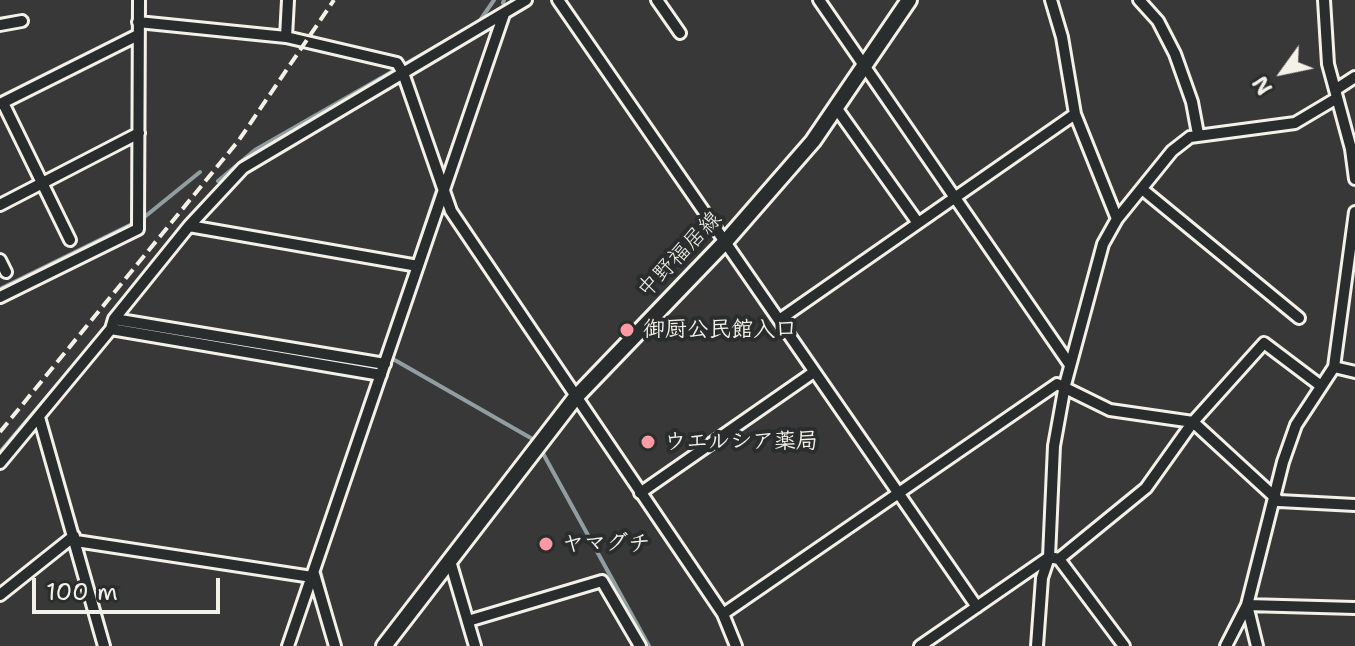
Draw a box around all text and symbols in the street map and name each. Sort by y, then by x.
north arrow [1243,32,1323,112]
text: N [1246,70,1279,101]
street label: 中野福居線 [632,206,728,304]
place label: 御厨公民館入口 [643,317,797,343]
marker: 御厨公民館入口 [618,321,636,339]
place label: ウエルシア薬局 [664,429,818,455]
marker: ウエルシア薬局 [639,433,657,451]
place label: ヤマグチ [562,531,650,557]
marker: ヤマグチ [537,535,555,553]
scale bar [36,562,224,612]
text: 100 m [46,576,118,608]

